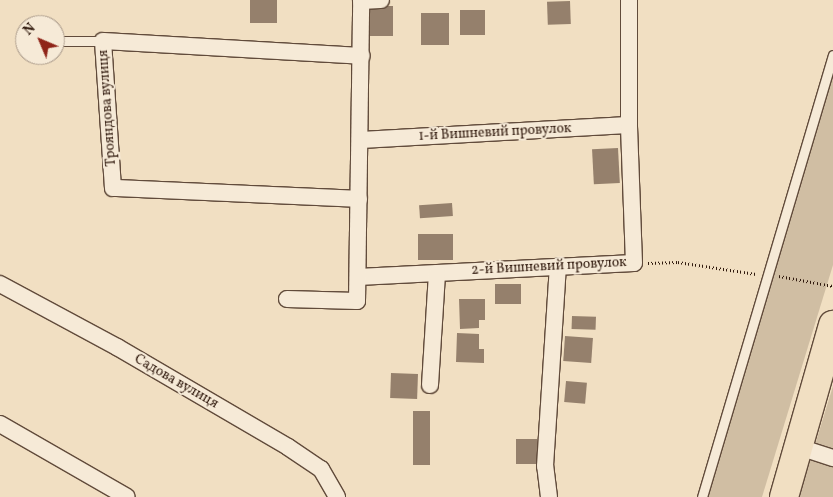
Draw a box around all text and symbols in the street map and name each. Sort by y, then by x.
north arrow [15,15,65,65]
text: N [19,19,40,40]
street label: Трояндова вулиця [96,49,120,167]
street label: 1-й Вишневий провулок [418,121,572,145]
street label: 2-й Вишневий провулок [471,255,627,279]
street label: Садова вулиця [131,351,221,413]

